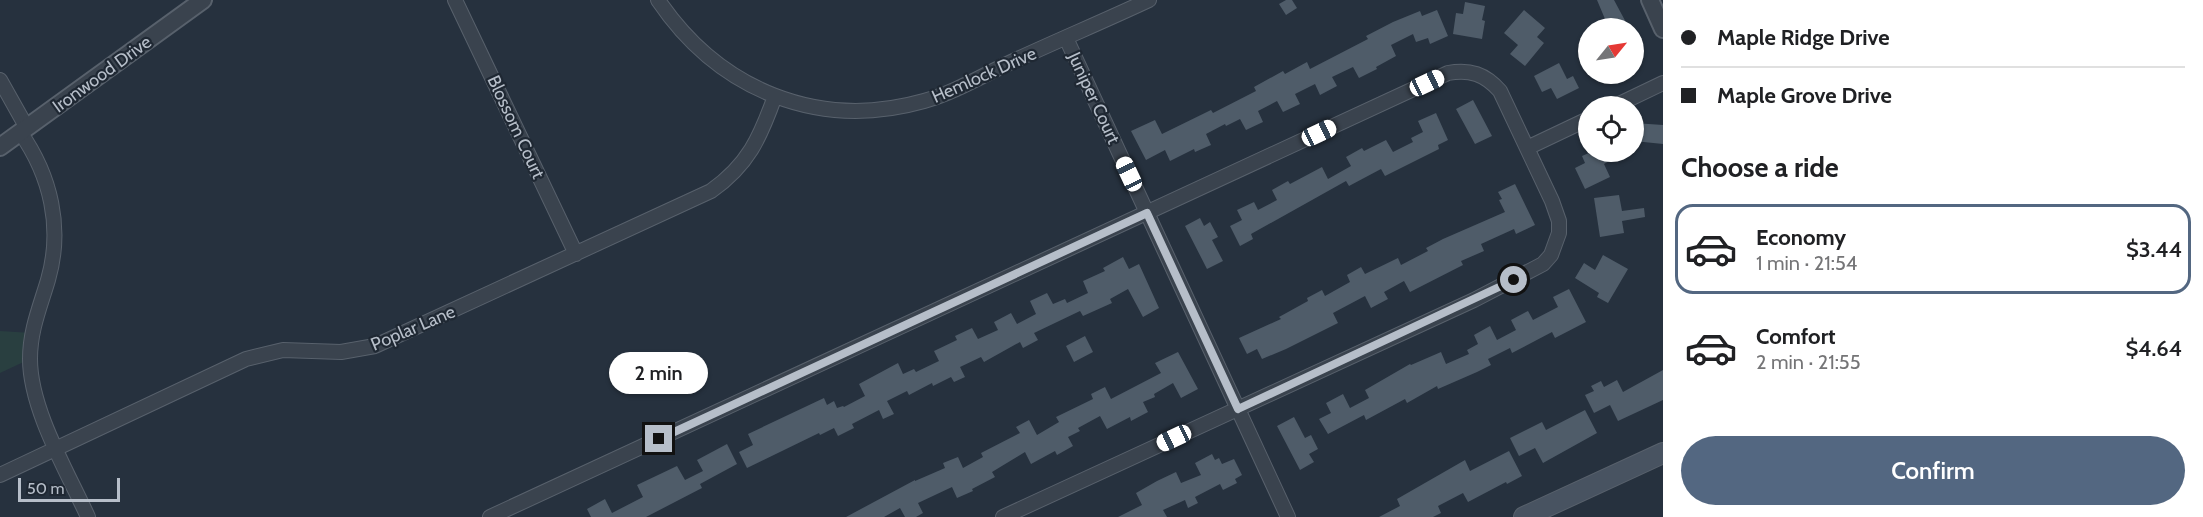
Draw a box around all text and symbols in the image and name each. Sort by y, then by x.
north arrow [1578,18,1644,84]
map controls [1578,18,1644,162]
text: Maple Ridge Drive [1717,24,1890,51]
street label: Ironwood Drive [48,31,156,117]
street label: Hemlock Drive [928,42,1040,108]
street label: Juniper Court [1063,48,1125,147]
car [1407,67,1447,99]
street label: Blossom Court [483,72,549,182]
text: Maple Grove Drive [1717,82,1892,109]
button: locate [1578,96,1644,162]
car [1299,117,1339,149]
text: Choose a ride [1681,151,1839,184]
car [1113,154,1145,194]
icon: car [1684,222,1738,276]
text: Economy [1756,224,1846,251]
text: $3.44 [2126,236,2182,263]
text: 1 min · 21:54 [1756,251,1857,275]
route start [1500,266,1527,293]
street label: Poplar Lane [367,300,459,356]
icon: car [1684,321,1738,375]
text: Comfort [1756,323,1835,350]
text: $4.64 [2126,335,2182,362]
text: 2 min · 21:55 [1756,350,1861,374]
callout: 2 min [610,352,708,394]
text: 2 min [634,361,683,385]
car [1154,422,1194,454]
route end [645,425,672,452]
button: Confirm [1681,436,2185,505]
scale bar [18,475,120,502]
text: 50 m [27,479,64,498]

